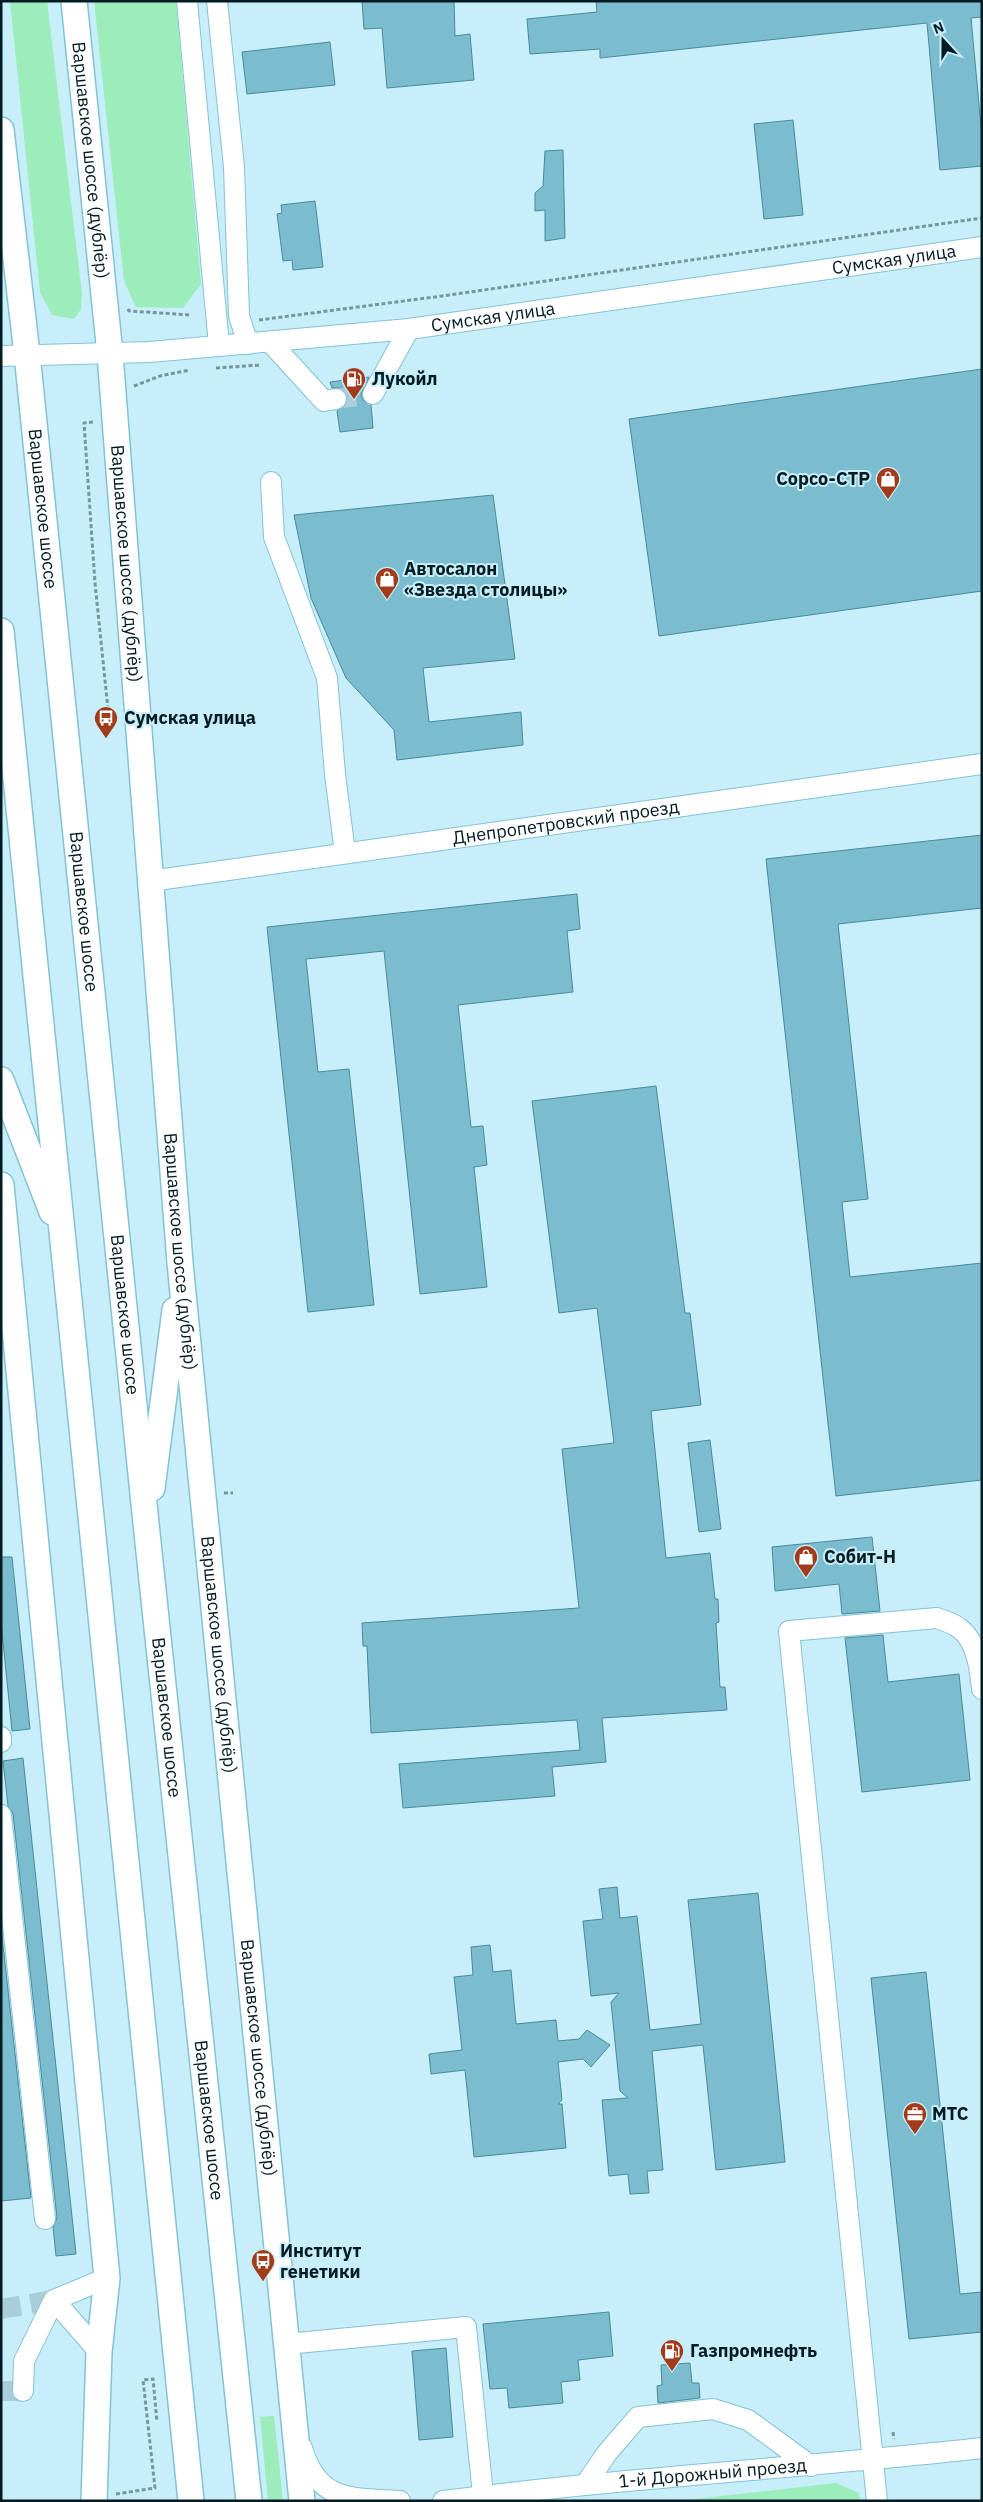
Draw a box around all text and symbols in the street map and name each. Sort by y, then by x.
north arrow [918,15,968,65]
text: N [930,18,946,38]
street label: Варшавское шоссе (дублёр) [67,40,114,280]
street label: Сумская улица [830,239,958,279]
street label: Сумская улица [430,296,557,337]
fuel station icon: Лукойл [341,366,367,400]
place label: Лукойл [372,367,438,390]
street label: Варшавское шоссе [24,427,63,590]
street label: Варшавское шоссе (дублёр) [106,444,147,683]
shop icon: Сорсо-СТР [875,466,901,500]
place label: Сорсо-СТР [776,467,870,490]
place label: Автосалон «Звезда столицы» [404,557,567,601]
shop icon: Автосалон «Звезда столицы» [374,566,400,600]
bus stop icon: Сумская улица [93,705,119,739]
place label: Сумская улица [124,706,256,729]
street label: Днепропетровский проезд [451,795,681,849]
street label: Варшавское шоссе [65,830,104,993]
street label: Варшавское шоссе (дублёр) [159,1132,202,1371]
street label: Варшавское шоссе [106,1233,145,1396]
street label: Варшавское шоссе (дублёр) [196,1535,242,1774]
shop icon: Собит-Н [793,1544,819,1578]
place label: Собит-Н [824,1545,896,1568]
street label: Варшавское шоссе [147,1636,187,1799]
street label: Варшавское шоссе (дублёр) [236,1938,282,2177]
street label: Варшавское шоссе [189,2039,229,2202]
office icon: МТС [902,2101,928,2135]
place label: МТС [932,2102,969,2125]
place label: Институт генетики [280,2239,361,2283]
bus stop icon: Институт генетики [250,2248,276,2282]
fuel station icon: Газпромнефть [659,2338,685,2372]
place label: Газпромнефть [690,2339,817,2362]
street label: 1-й Дорожный проезд [617,2453,808,2493]

